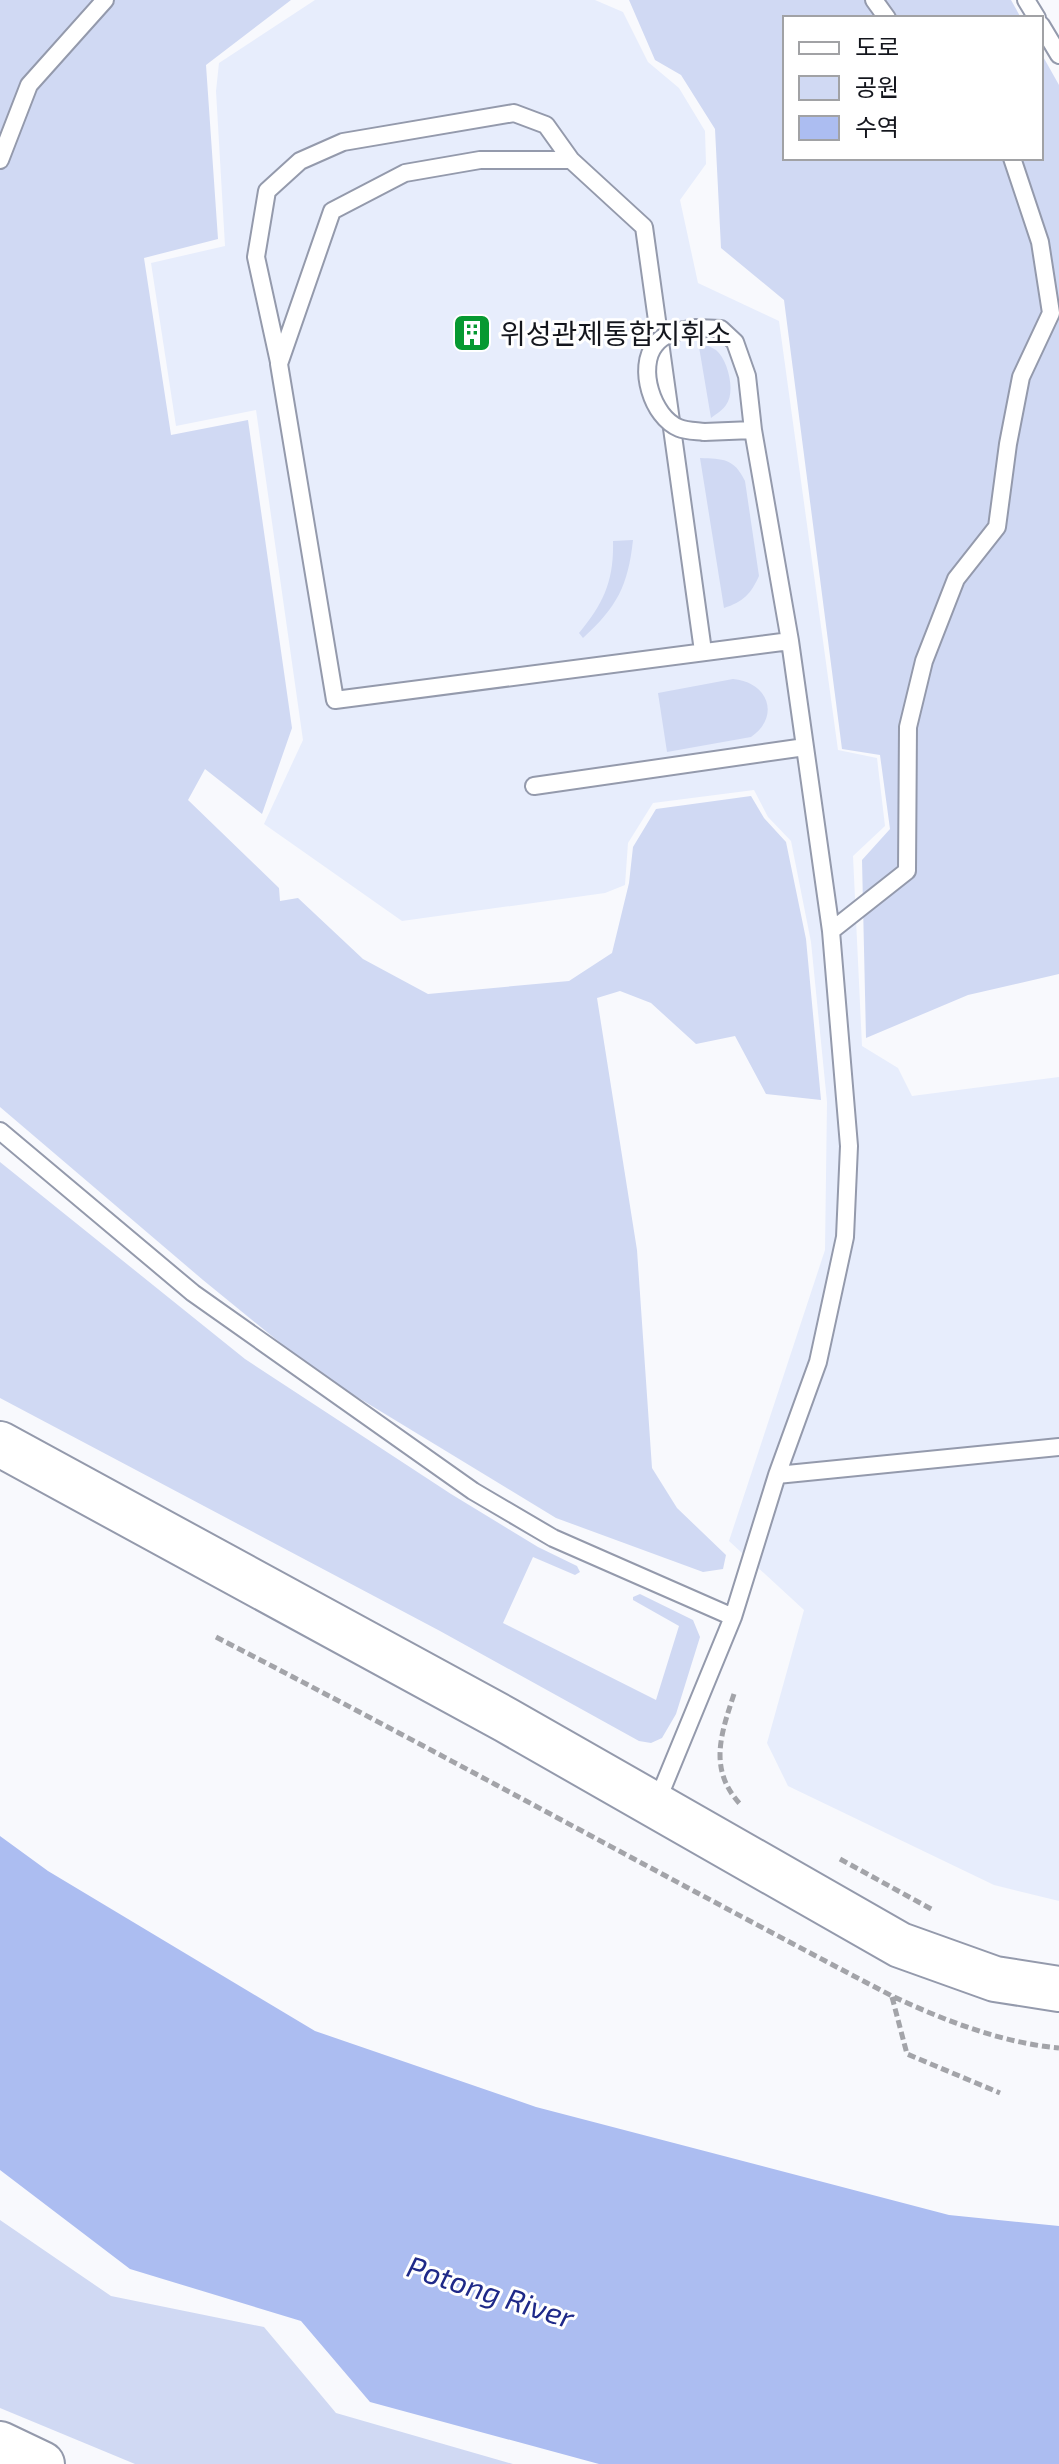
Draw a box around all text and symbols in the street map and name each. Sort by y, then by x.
legend [783,16,1043,160]
text: 도로 [855,32,899,61]
text: 공원 [855,72,899,101]
text: 수역 [855,112,899,141]
building icon: 위성관제통합지휘소 [451,312,493,354]
place label: 위성관제통합지휘소 [500,316,732,350]
water label: Potong River [403,2247,580,2335]

